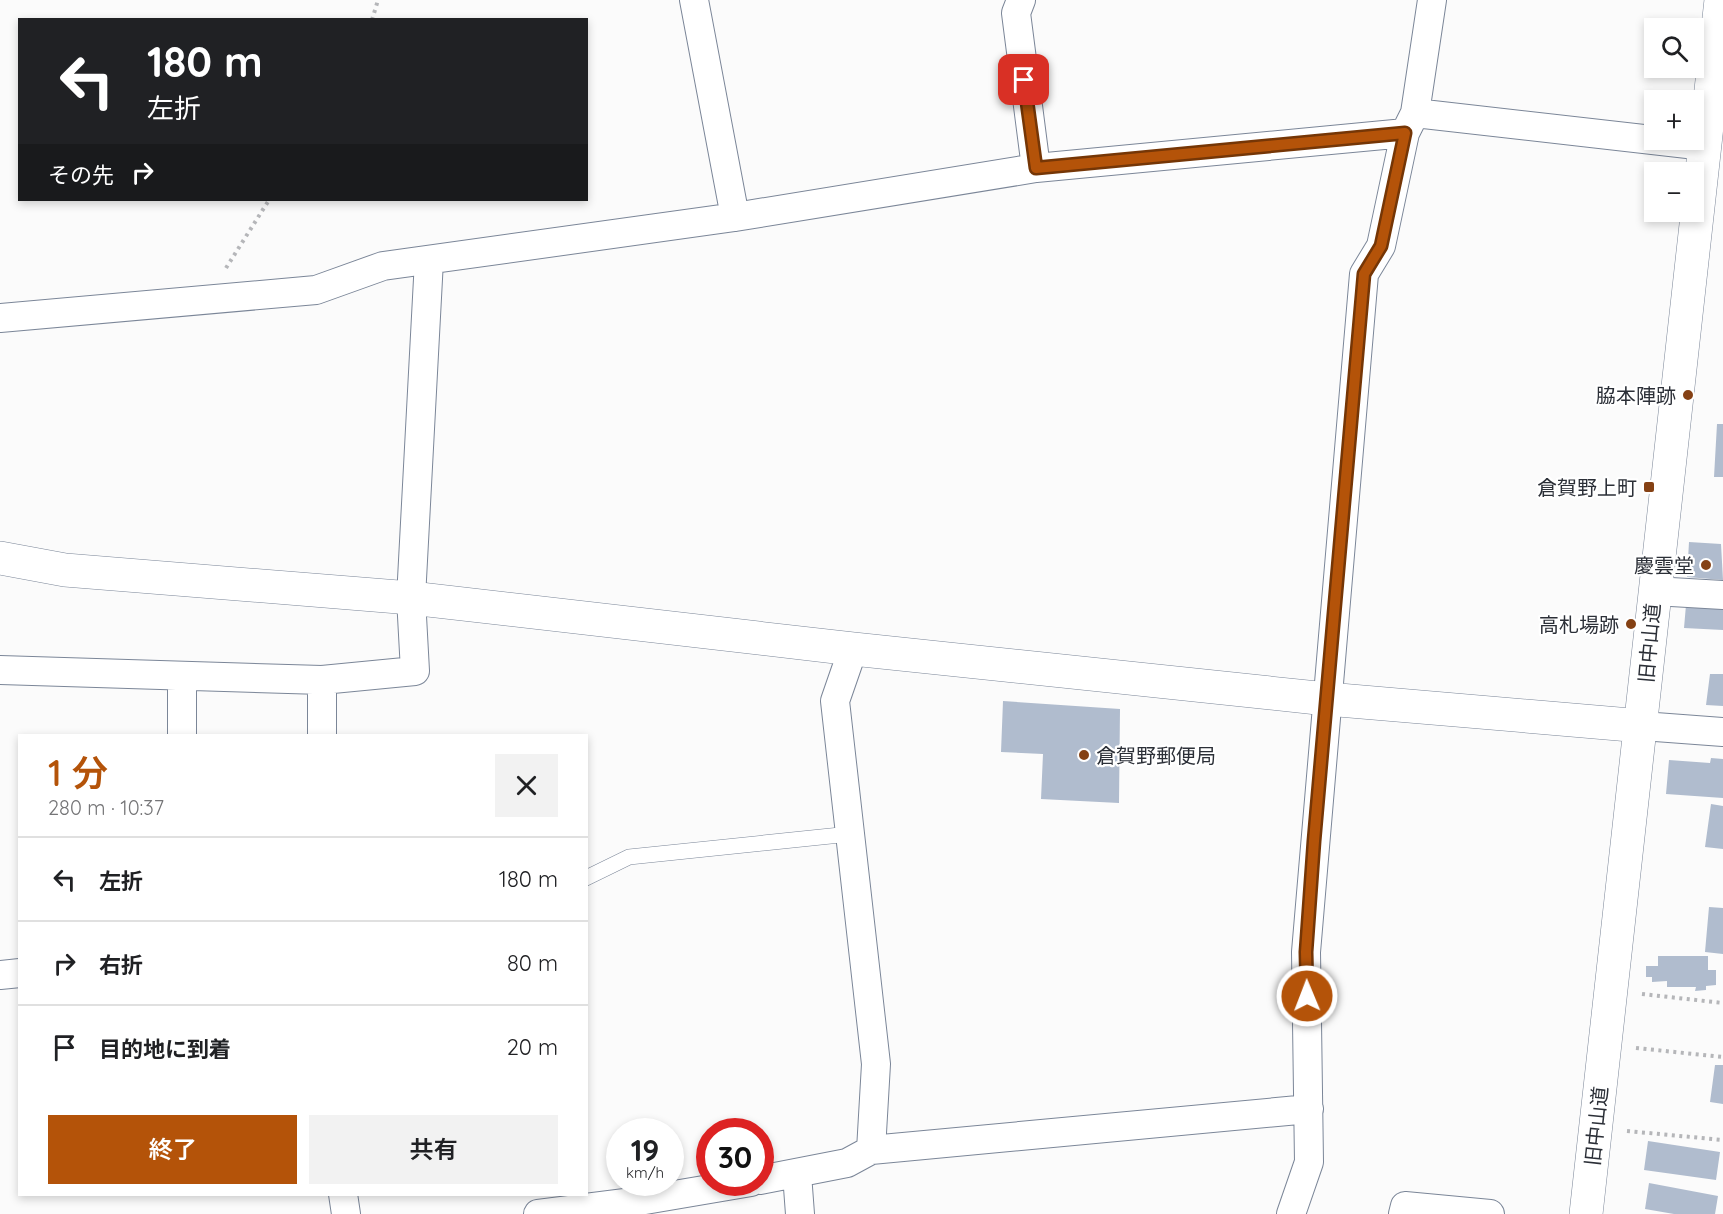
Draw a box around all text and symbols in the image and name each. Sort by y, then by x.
map controls [1644,18,1704,222]
button: search [1644,18,1704,78]
text: 180 m [147,35,263,88]
icon: left [48,42,126,120]
pin [998,54,1049,105]
icon: arrive [1007,63,1040,96]
button: + [1644,90,1704,150]
text: 左折 [147,91,201,125]
icon: right [126,156,159,189]
text: その先 [48,161,114,189]
button: − [1644,162,1704,222]
place label: 脇本陣跡 [1596,383,1676,408]
marker: 脇本陣跡 [1681,388,1695,402]
place label: 倉賀野上町 [1537,475,1637,500]
marker: 倉賀野上町 [1642,480,1656,494]
place label: 慶雲堂 [1634,553,1694,578]
marker: 慶雲堂 [1699,558,1713,572]
street label: 旧中山道 [1633,602,1665,684]
place label: 高札場跡 [1539,612,1619,637]
marker: 高札場跡 [1624,617,1638,631]
place label: 倉賀野郵便局 [1096,743,1216,768]
marker: 倉賀野郵便局 [1077,748,1091,762]
text: 1 分 [48,750,108,795]
button: close [495,754,558,817]
text: 280 m · 10:37 [48,795,164,820]
icon: left [48,863,81,896]
text: 180 m [499,865,558,893]
text: 左折 [99,867,143,895]
icon: right [48,947,81,980]
text: 80 m [507,949,558,977]
text: 右折 [99,951,143,979]
position arrow [1275,964,1339,1028]
icon: arrive [48,1031,81,1064]
text: 20 m [507,1033,558,1061]
text: 目的地に到着 [99,1035,231,1063]
street label: 旧中山道 [1579,1085,1613,1167]
button: 終了 [48,1115,297,1184]
button: 共有 [309,1115,558,1184]
speed limit sign: 30 [696,1118,774,1196]
text: 19 [631,1131,659,1169]
text: km/h [626,1163,664,1182]

